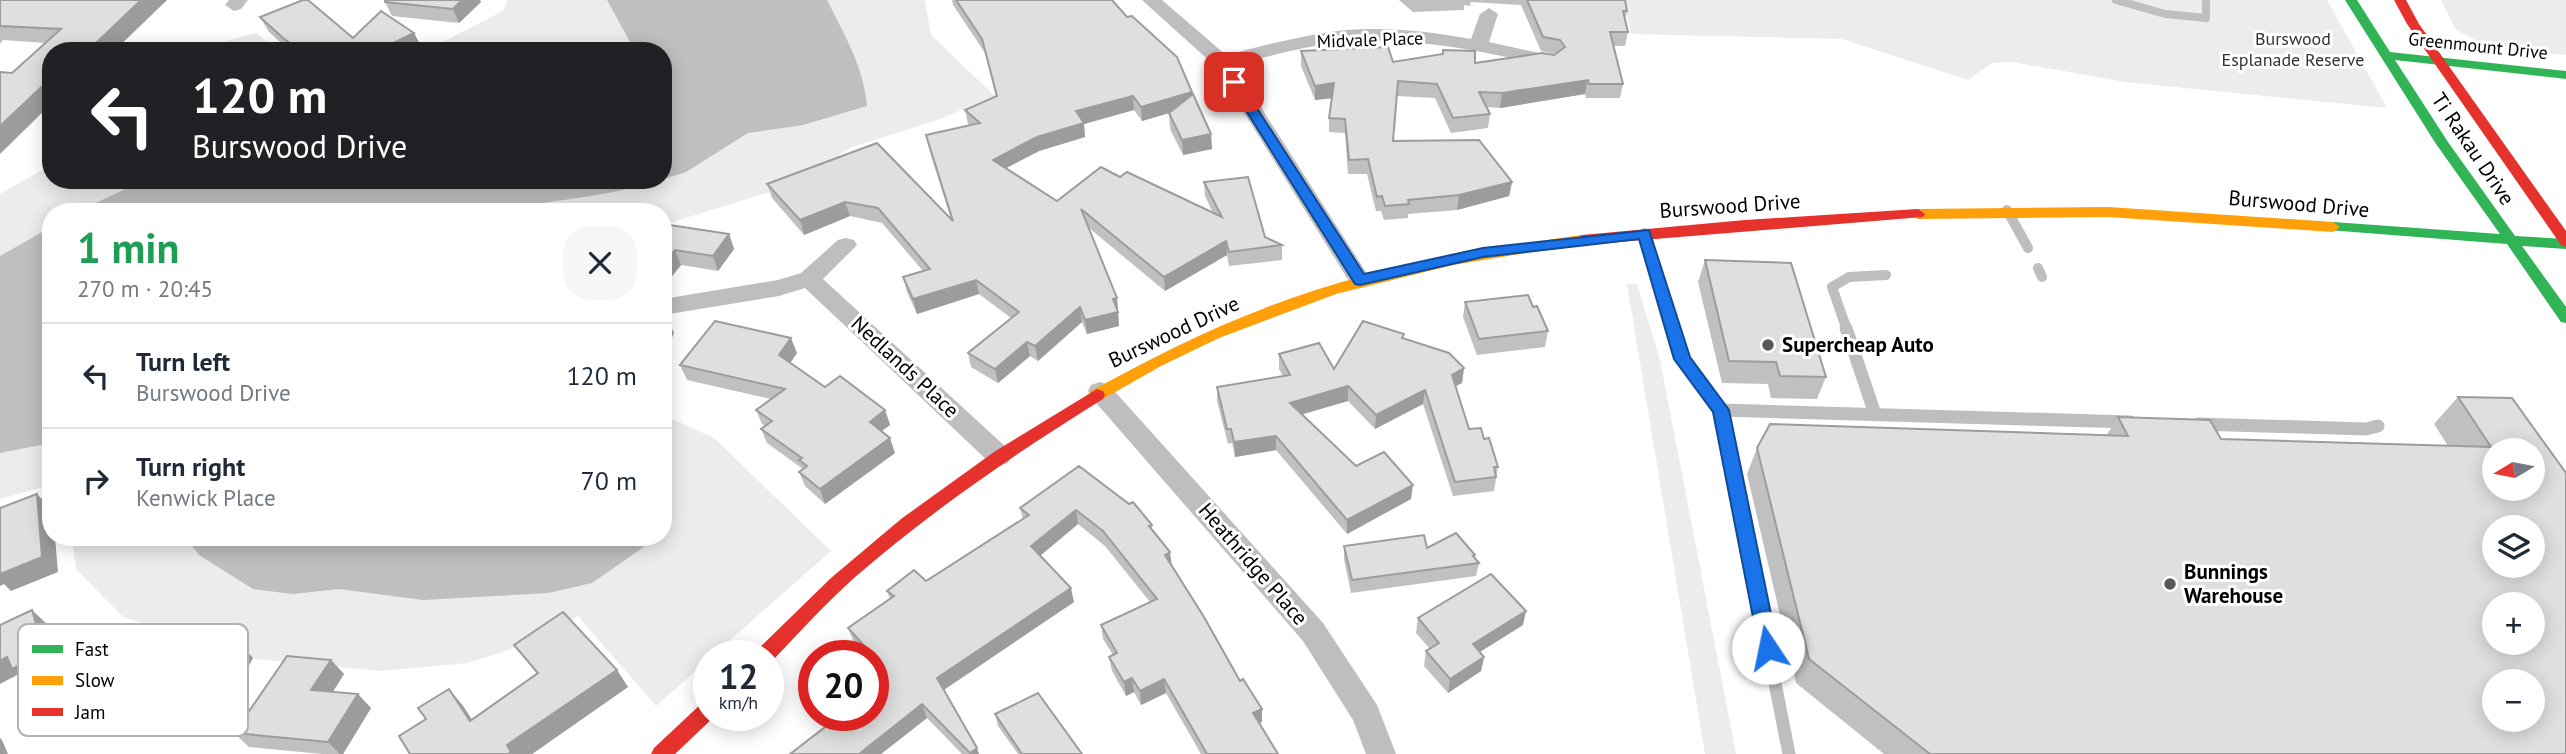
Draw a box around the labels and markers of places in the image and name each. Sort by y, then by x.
pin [1204,52,1264,112]
place label: Supercheap Auto [1782,331,1934,358]
marker: Supercheap Auto [1760,337,1776,353]
place label: Bunnings Warehouse [2184,558,2283,609]
marker: Bunnings Warehouse [2162,576,2178,592]

